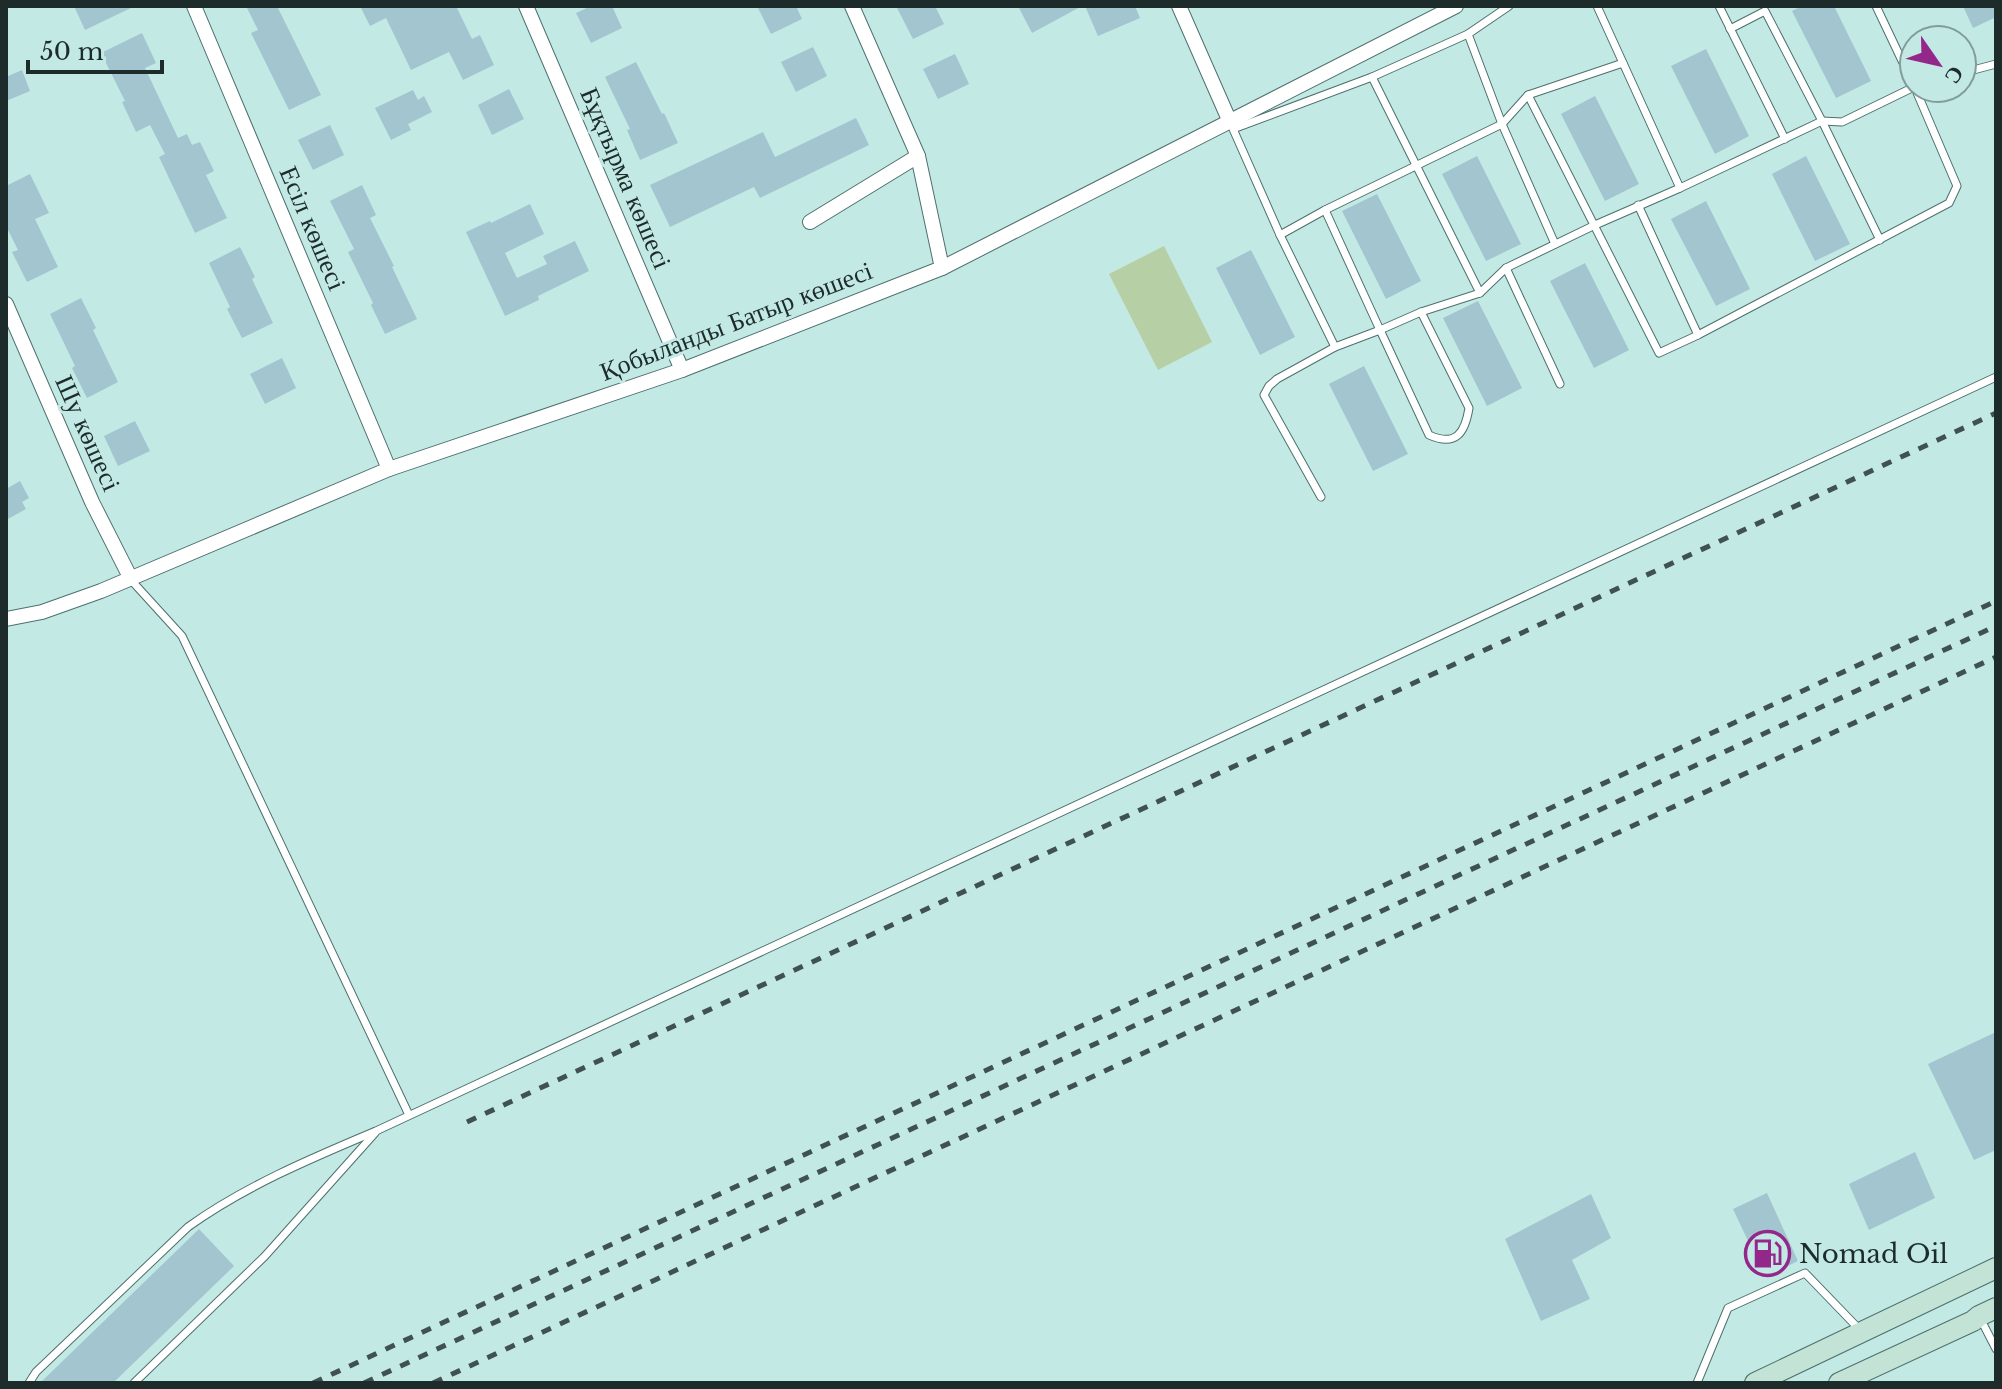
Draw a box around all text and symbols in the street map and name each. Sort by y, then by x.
scale bar [28,24,162,74]
north arrow [1898,24,1978,104]
text: 50 m [40,37,104,66]
text: С [1939,61,1970,89]
street label: Бұқтырма көшесі [573,83,679,273]
street label: Есіл көшесі [273,161,353,295]
street label: Қобыланды Батыр көшесі [595,254,877,388]
street label: Шу көшесі [48,370,128,496]
fuel station icon: Nomad Oil [1744,1230,1792,1278]
place label: Nomad Oil [1799,1238,1948,1270]

